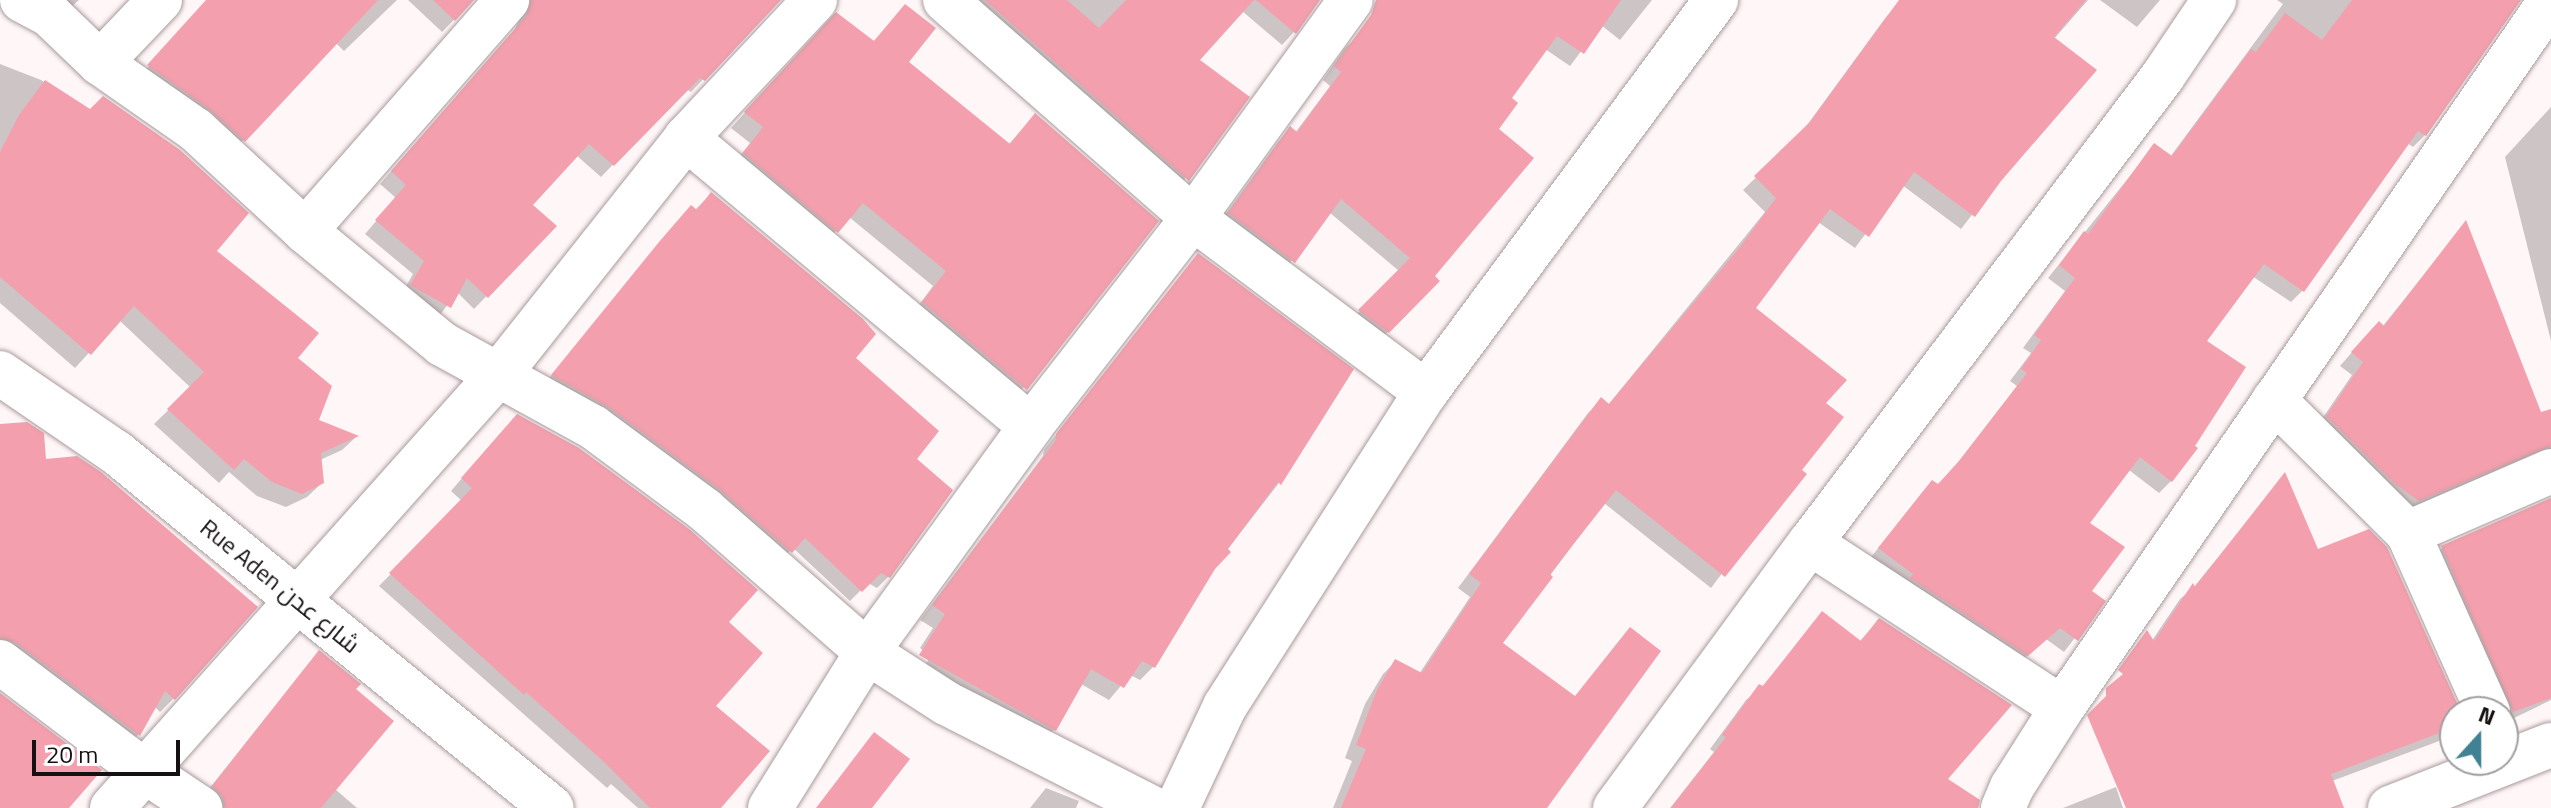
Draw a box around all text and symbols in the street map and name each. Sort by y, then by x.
street label: Rue Aden شارع عدن [194,513,366,659]
north arrow [2439,696,2519,776]
text: N [2474,697,2500,734]
scale bar [36,724,184,774]
text: 20 m [46,736,98,772]

